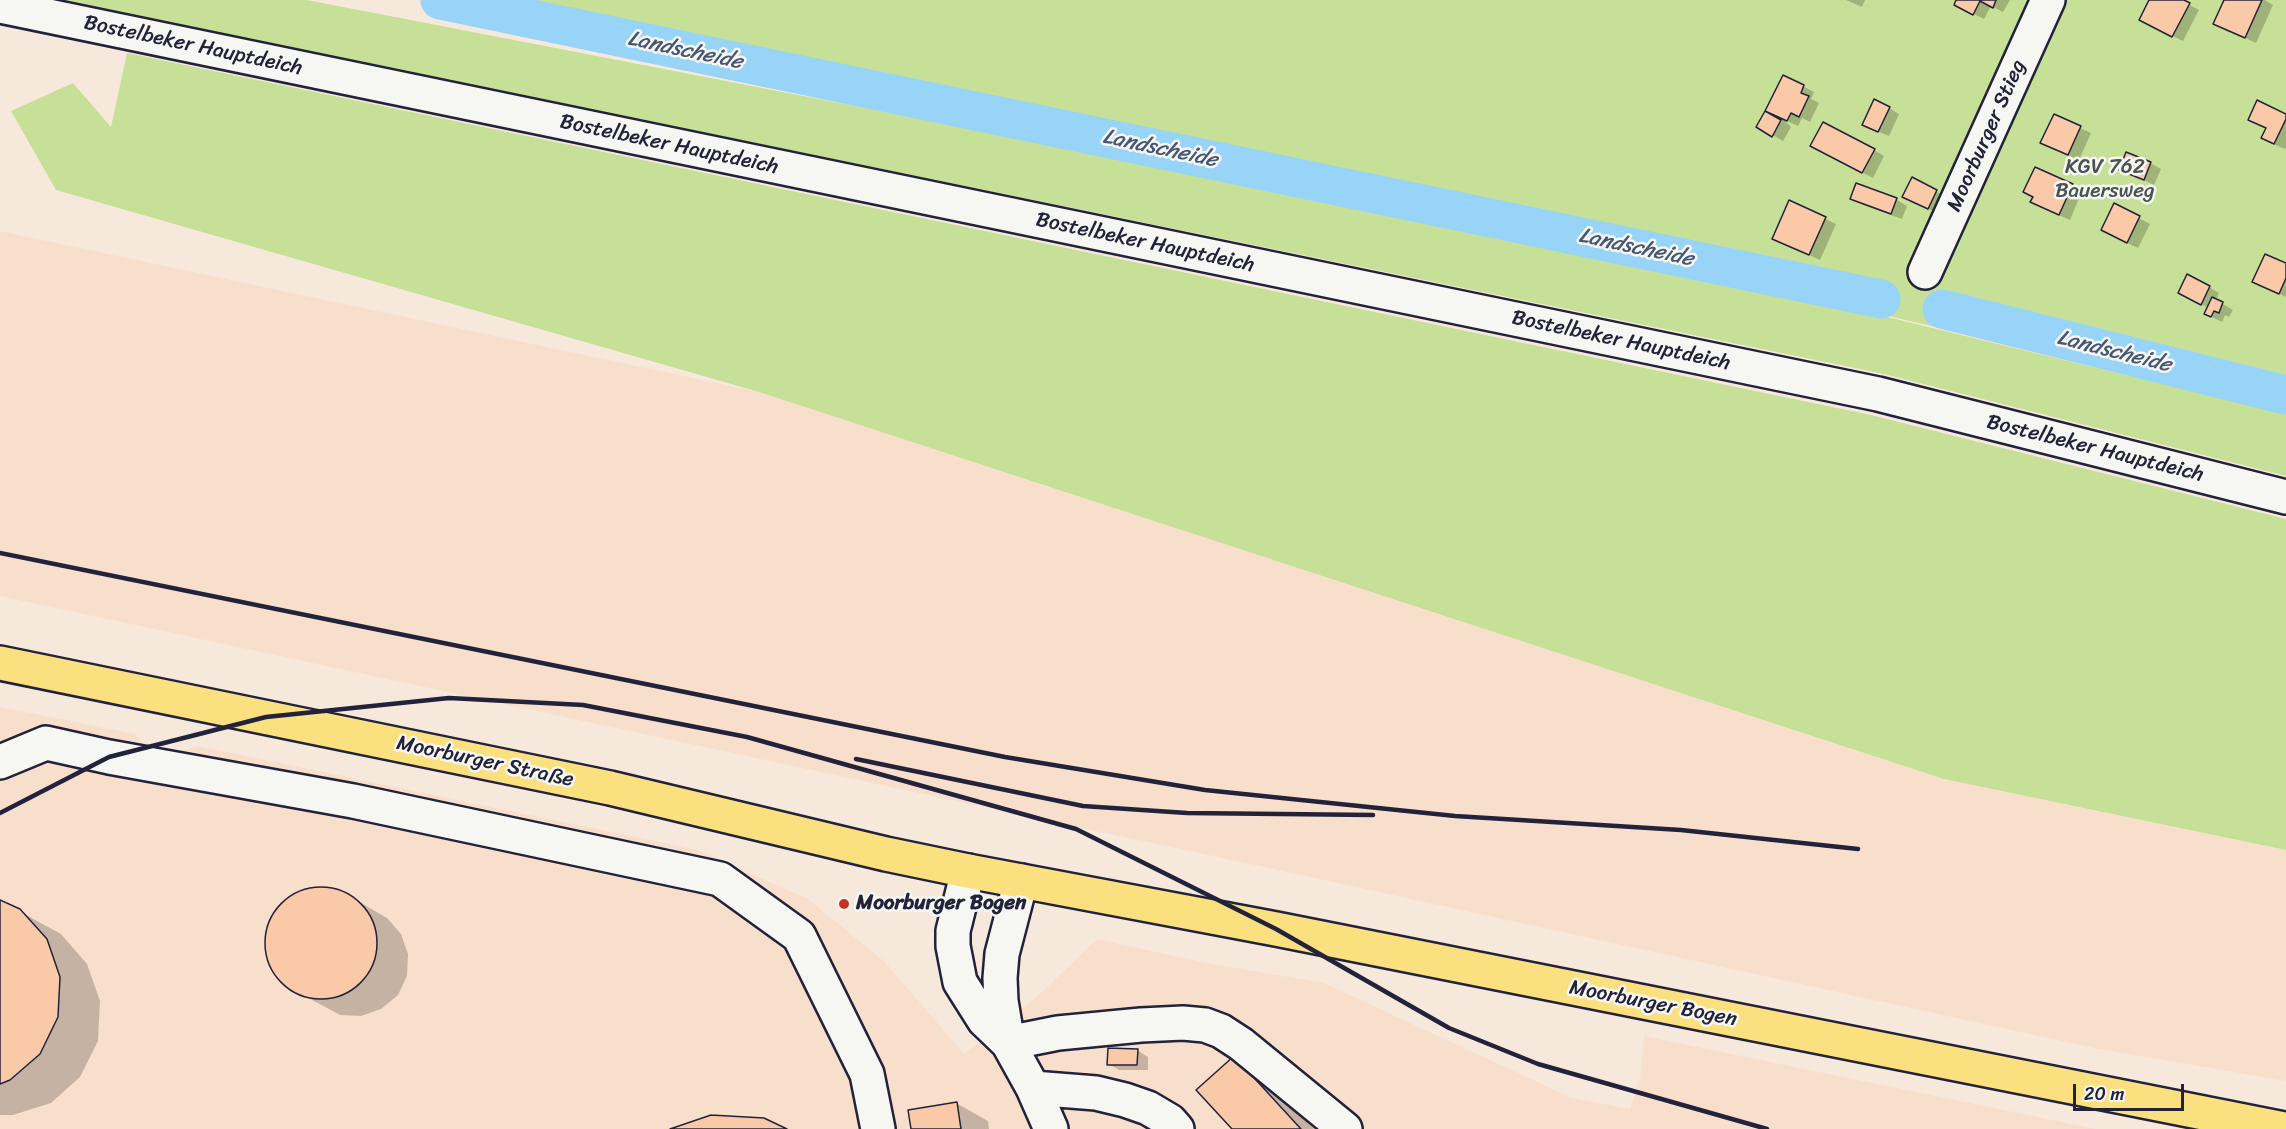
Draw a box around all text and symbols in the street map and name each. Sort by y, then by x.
street label: Bostelbeker Hauptdeich [82,11,304,81]
water label: Landscheide [625,26,745,76]
street label: Moorburger Stieg [1942,56,2032,216]
street label: Bostelbeker Hauptdeich [558,110,780,180]
water label: Landscheide [1100,124,1220,174]
park label: KGV 762 Bauersweg [2055,155,2155,205]
street label: Bostelbeker Hauptdeich [1034,208,1256,278]
water label: Landscheide [1576,223,1696,273]
street label: Bostelbeker Hauptdeich [1510,306,1732,376]
water label: Landscheide [2054,325,2174,379]
street label: Bostelbeker Hauptdeich [1984,410,2206,488]
street label: Moorburger Straße [394,731,576,793]
place label: Moorburger Bogen [856,891,1026,917]
marker: Moorburger Bogen [837,897,851,911]
street label: Moorburger Bogen [1567,975,1739,1033]
scale bar [2076,1072,2187,1110]
text: 20 m [2084,1078,2124,1110]

